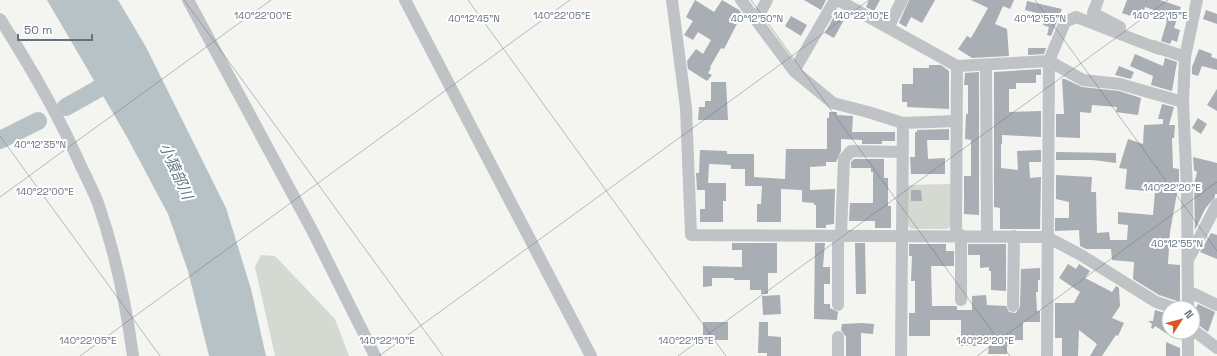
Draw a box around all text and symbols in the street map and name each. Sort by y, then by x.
text: 140°22'00"E [234,9,292,22]
text: 140°22'05"E [533,9,591,22]
text: 140°22'10"E [833,9,889,22]
text: 140°22'15"E [1132,9,1188,22]
text: 40°12'45"N [448,12,500,25]
text: 40°12'50"N [731,12,783,25]
text: 40°12'55"N [1014,12,1066,25]
scale bar [18,16,92,42]
text: 50 m [24,22,52,38]
text: 40°12'35"N [14,138,66,151]
water label: 小猿部川 [156,140,198,204]
text: 140°22'20"E [1143,181,1201,194]
text: 140°22'00"E [16,185,74,198]
text: 40°12'55"N [1151,237,1203,250]
north arrow [1161,300,1201,340]
text: N [1181,307,1197,321]
text: 140°22'05"E [59,334,117,347]
text: 140°22'10"E [359,334,415,347]
text: 140°22'15"E [658,334,714,347]
text: 140°22'20"E [956,334,1014,347]

